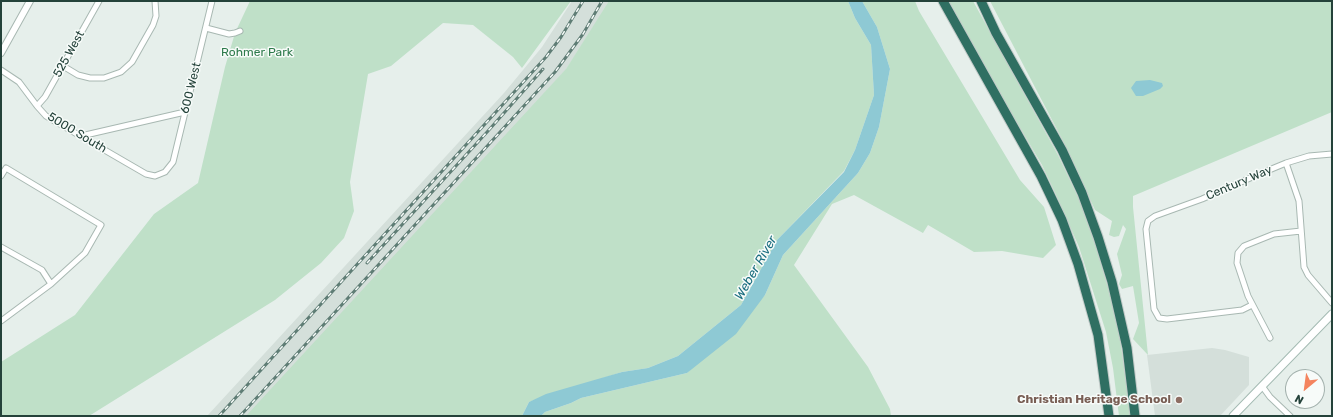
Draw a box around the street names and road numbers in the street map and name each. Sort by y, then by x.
street label: 525 West [50,28,88,80]
street label: 600 West [178,61,204,115]
street label: 5000 South [45,110,109,156]
street label: Century Way [1204,163,1274,203]

